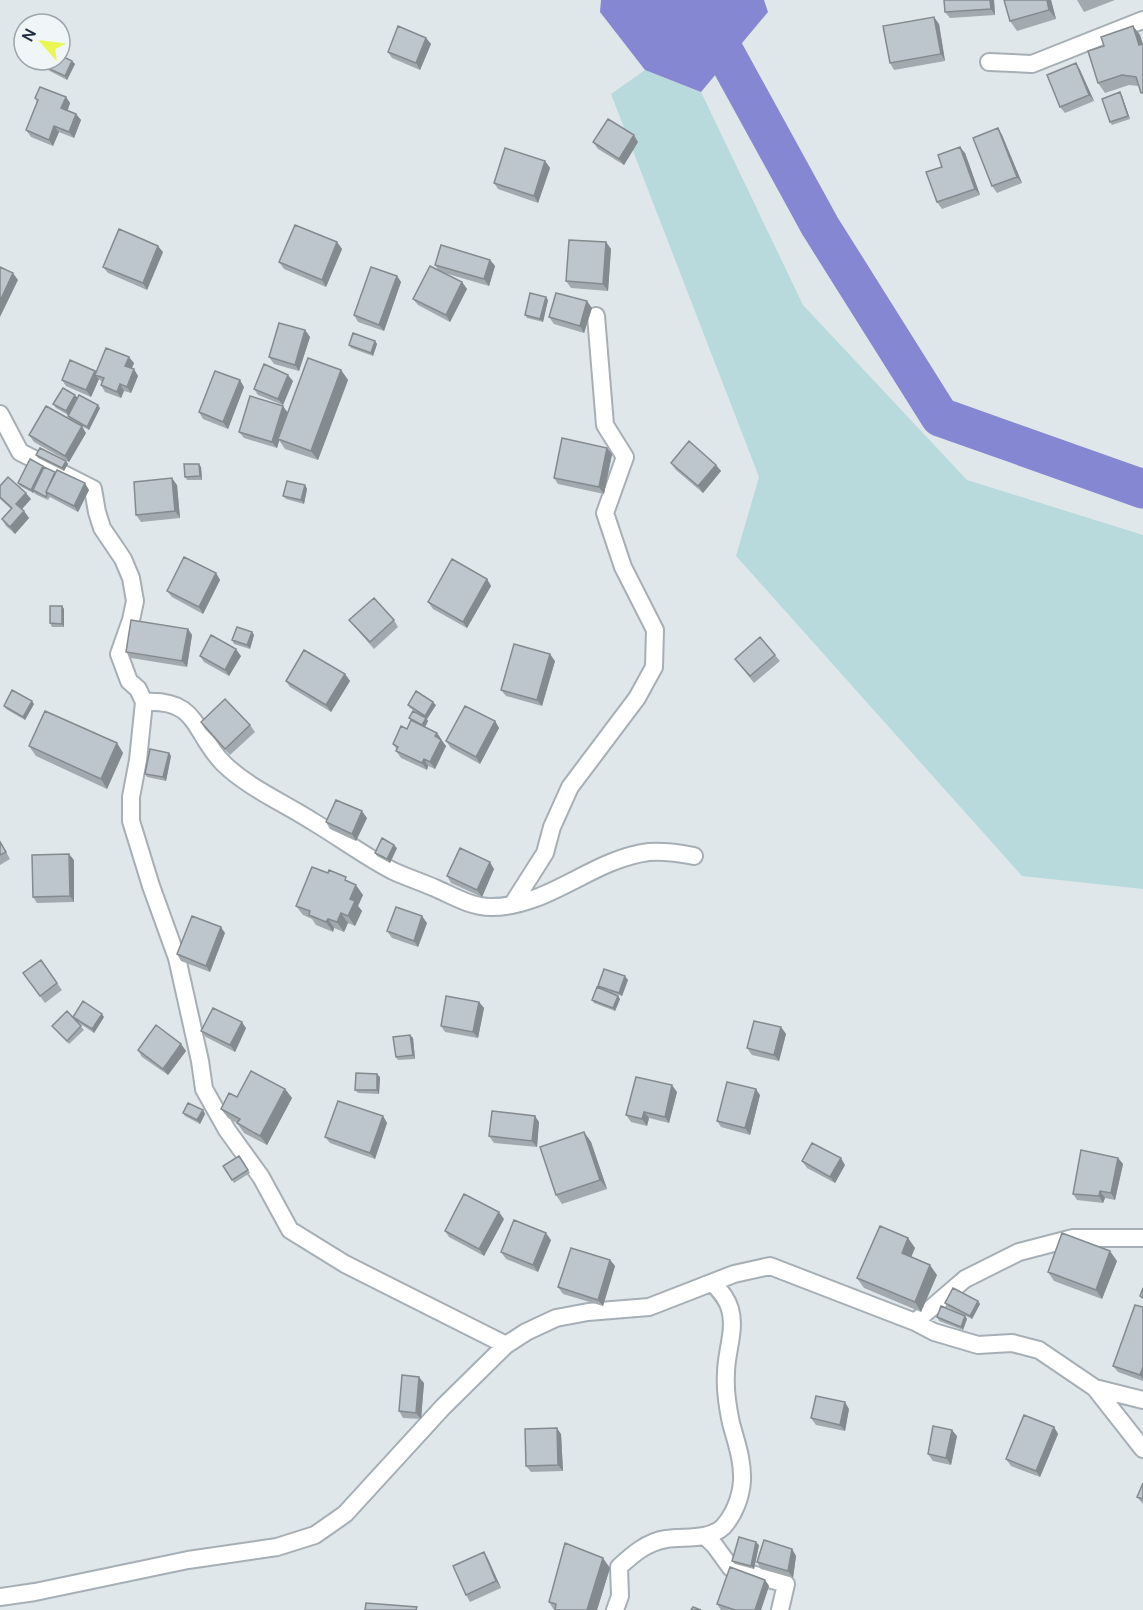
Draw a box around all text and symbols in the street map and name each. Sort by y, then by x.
north arrow [12,12,72,72]
text: N [16,25,41,45]

